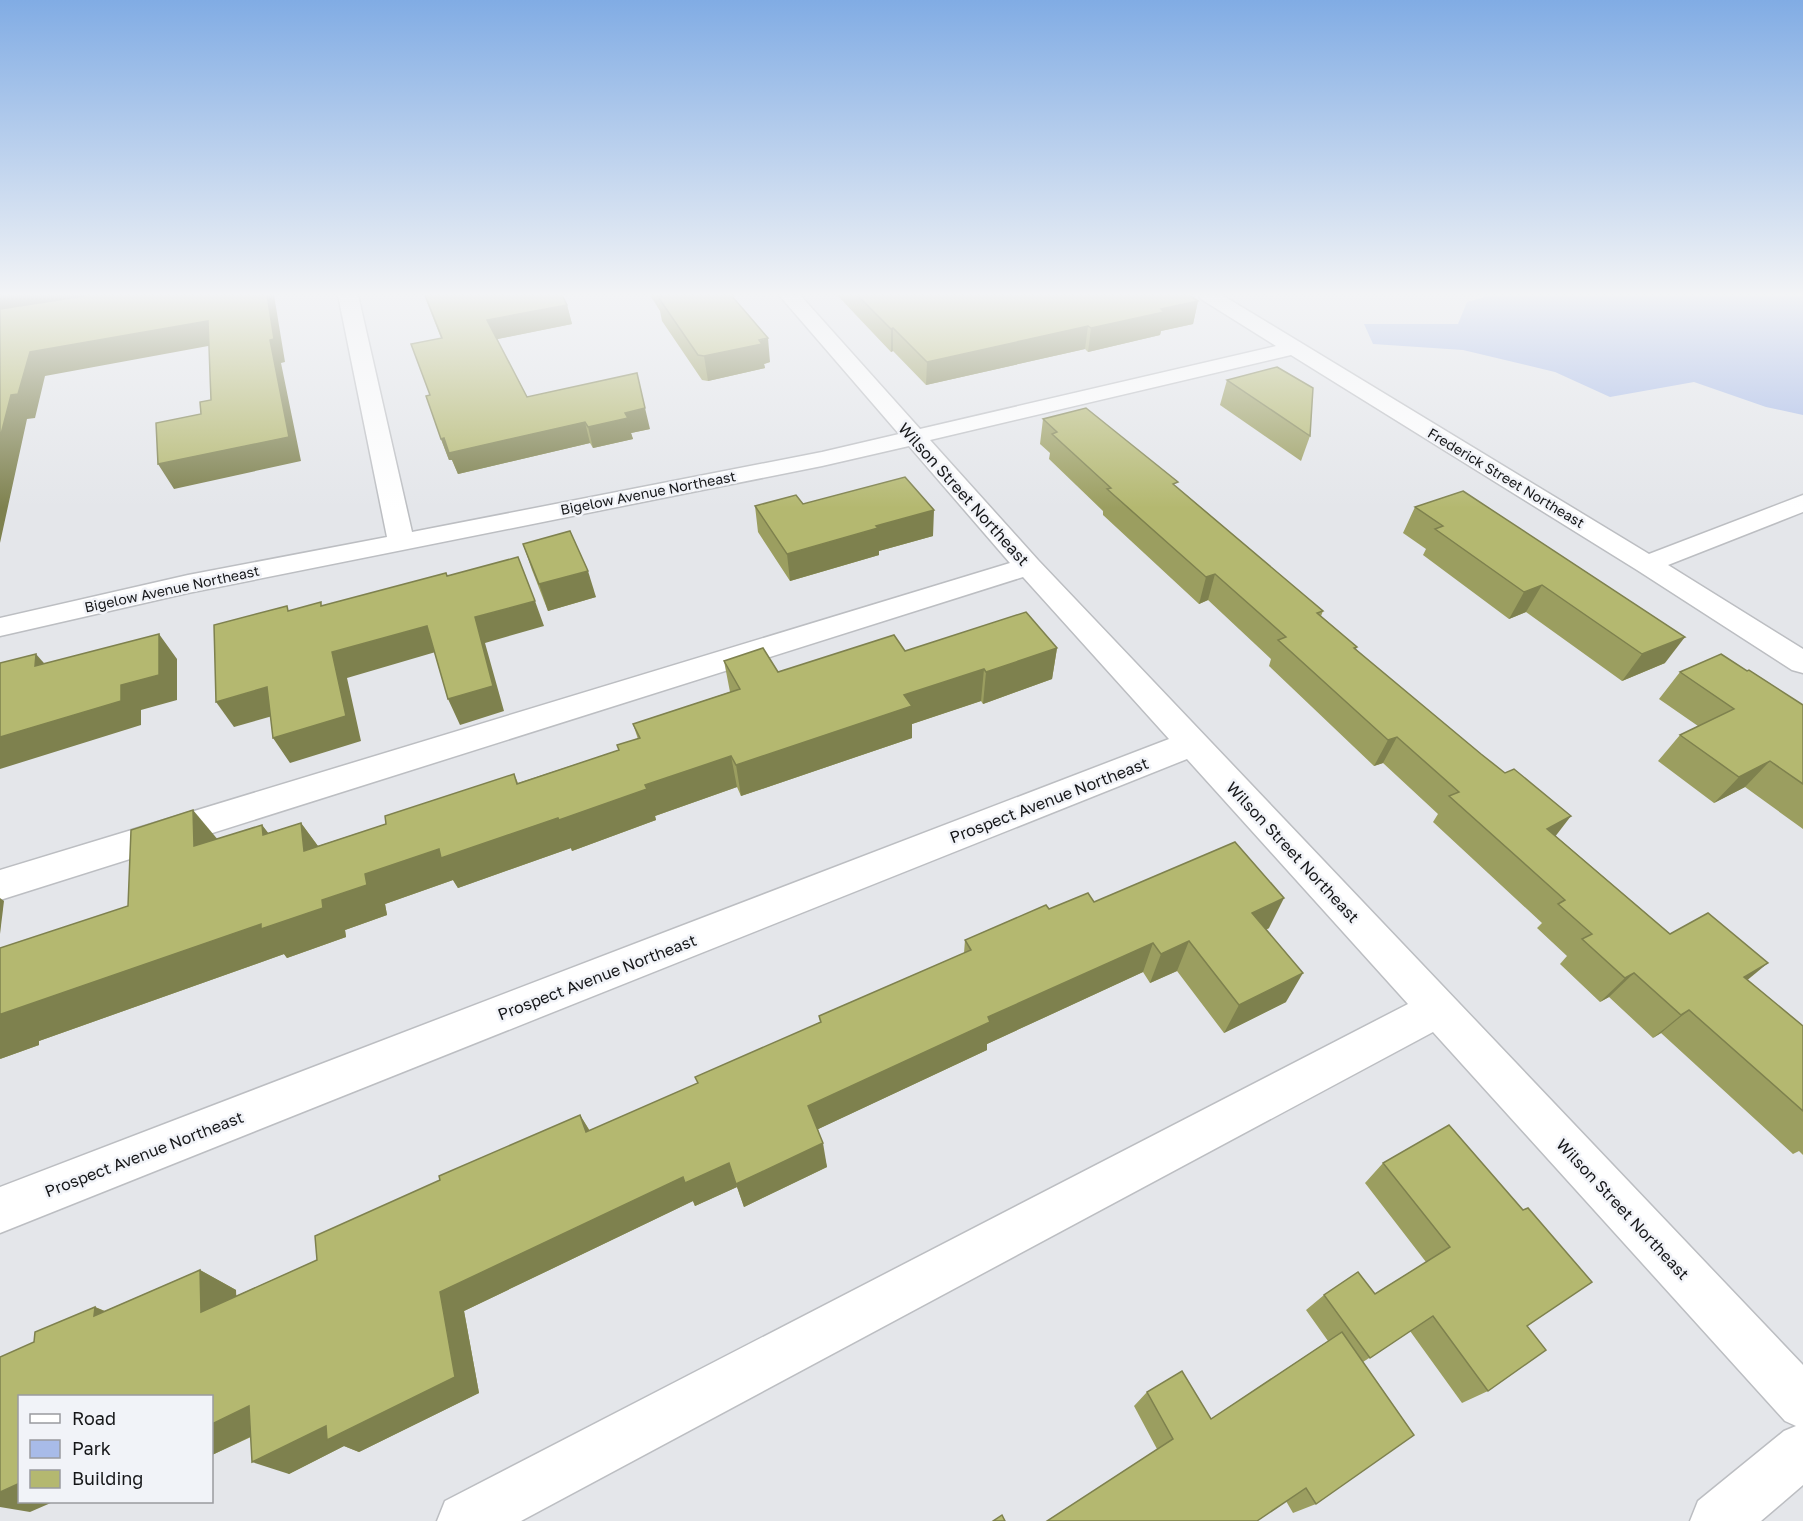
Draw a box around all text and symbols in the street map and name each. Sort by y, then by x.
street label: Wilson Street Northeast [894,418,1034,570]
street label: Frederick Street Northeast [1425,424,1588,531]
street label: Bigelow Avenue Northeast [559,467,737,518]
street label: Bigelow Avenue Northeast [83,562,261,615]
street label: Prospect Avenue Northeast [947,753,1151,847]
street label: Wilson Street Northeast [1222,777,1364,927]
street label: Prospect Avenue Northeast [495,930,699,1024]
street label: Prospect Avenue Northeast [42,1107,246,1201]
street label: Wilson Street Northeast [1552,1134,1694,1284]
legend [18,1395,213,1503]
text: Road [72,1407,116,1429]
text: Park [72,1437,111,1459]
text: Building [72,1467,143,1489]

